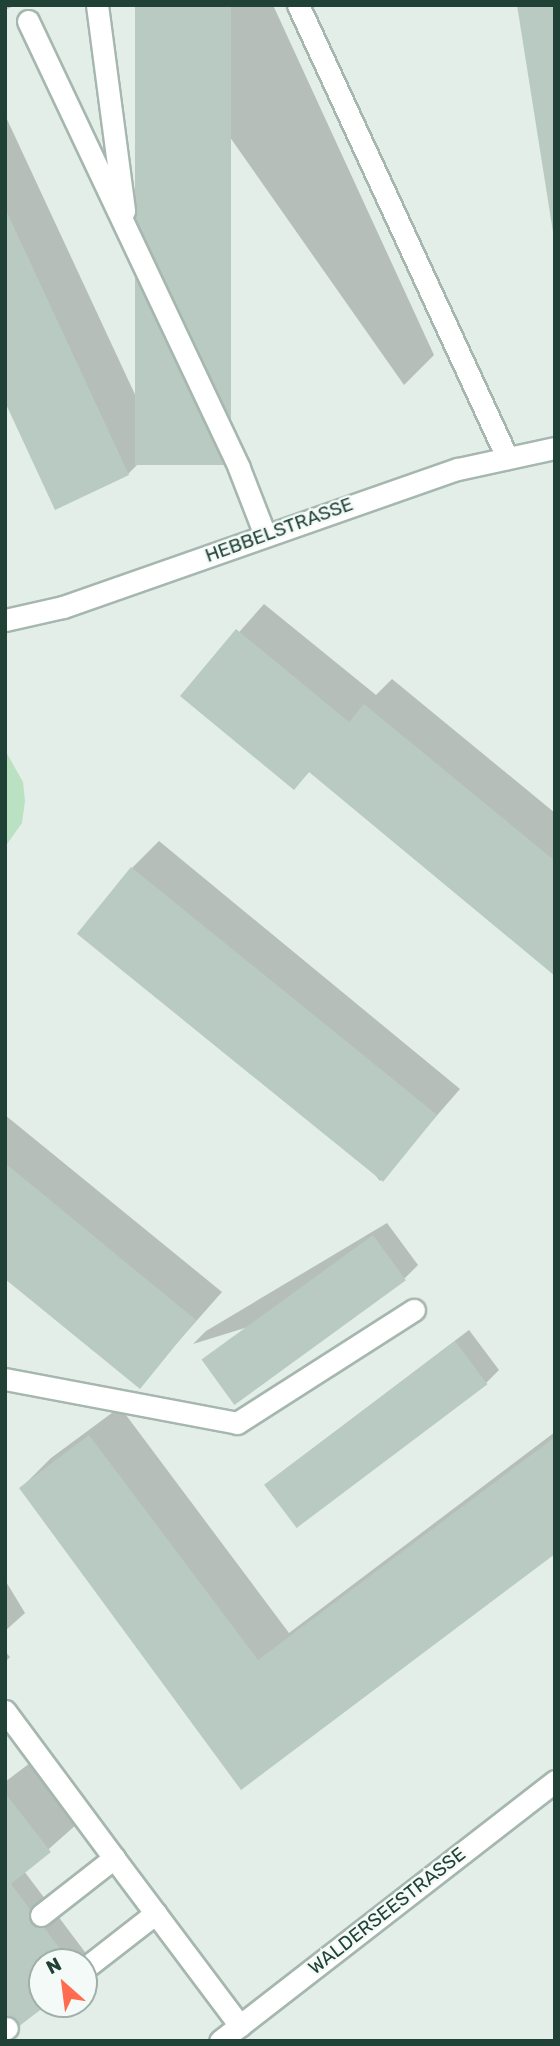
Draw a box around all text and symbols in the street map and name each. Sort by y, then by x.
street label: HEBBELSTRASSE [202,493,356,567]
street label: WALDERSEESTRASSE [304,1843,470,1979]
north arrow [28,1948,98,2018]
text: N [42,1952,65,1979]

